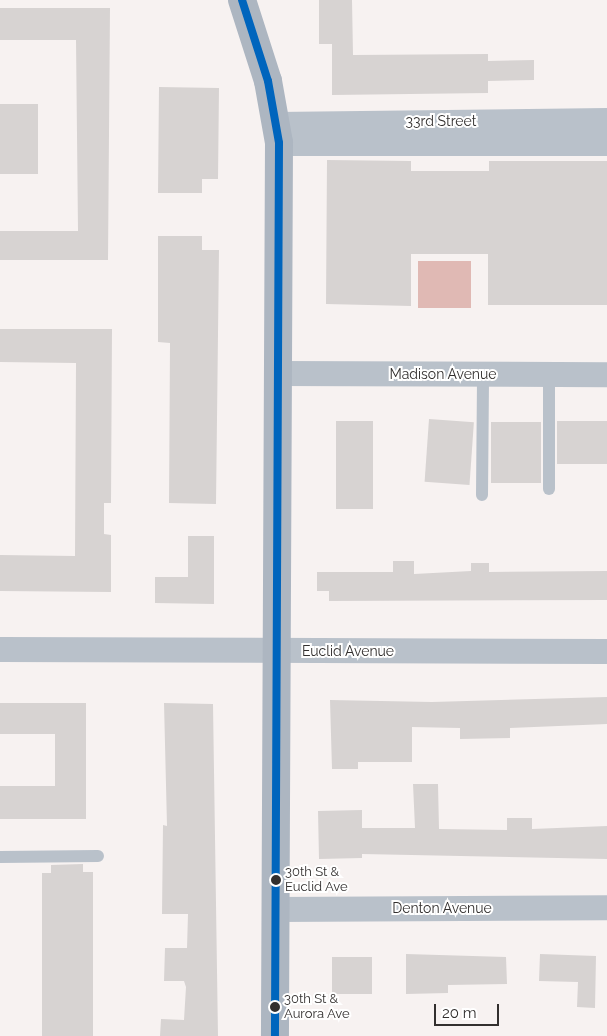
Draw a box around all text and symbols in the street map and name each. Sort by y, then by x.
street label: 33rd Street [406,113,476,129]
street label: Madison Avenue [389,366,497,382]
street label: Euclid Avenue [302,643,394,659]
place label: 30th St & Euclid Ave [285,865,348,896]
marker: 30th St & Euclid Ave [271,875,281,885]
street label: Denton Avenue [392,900,492,916]
place label: 30th St & Aurora Ave [284,992,350,1023]
scale bar [437,994,502,1026]
marker: 30th St & Aurora Ave [270,1002,280,1012]
text: 20 m [442,1004,477,1022]

